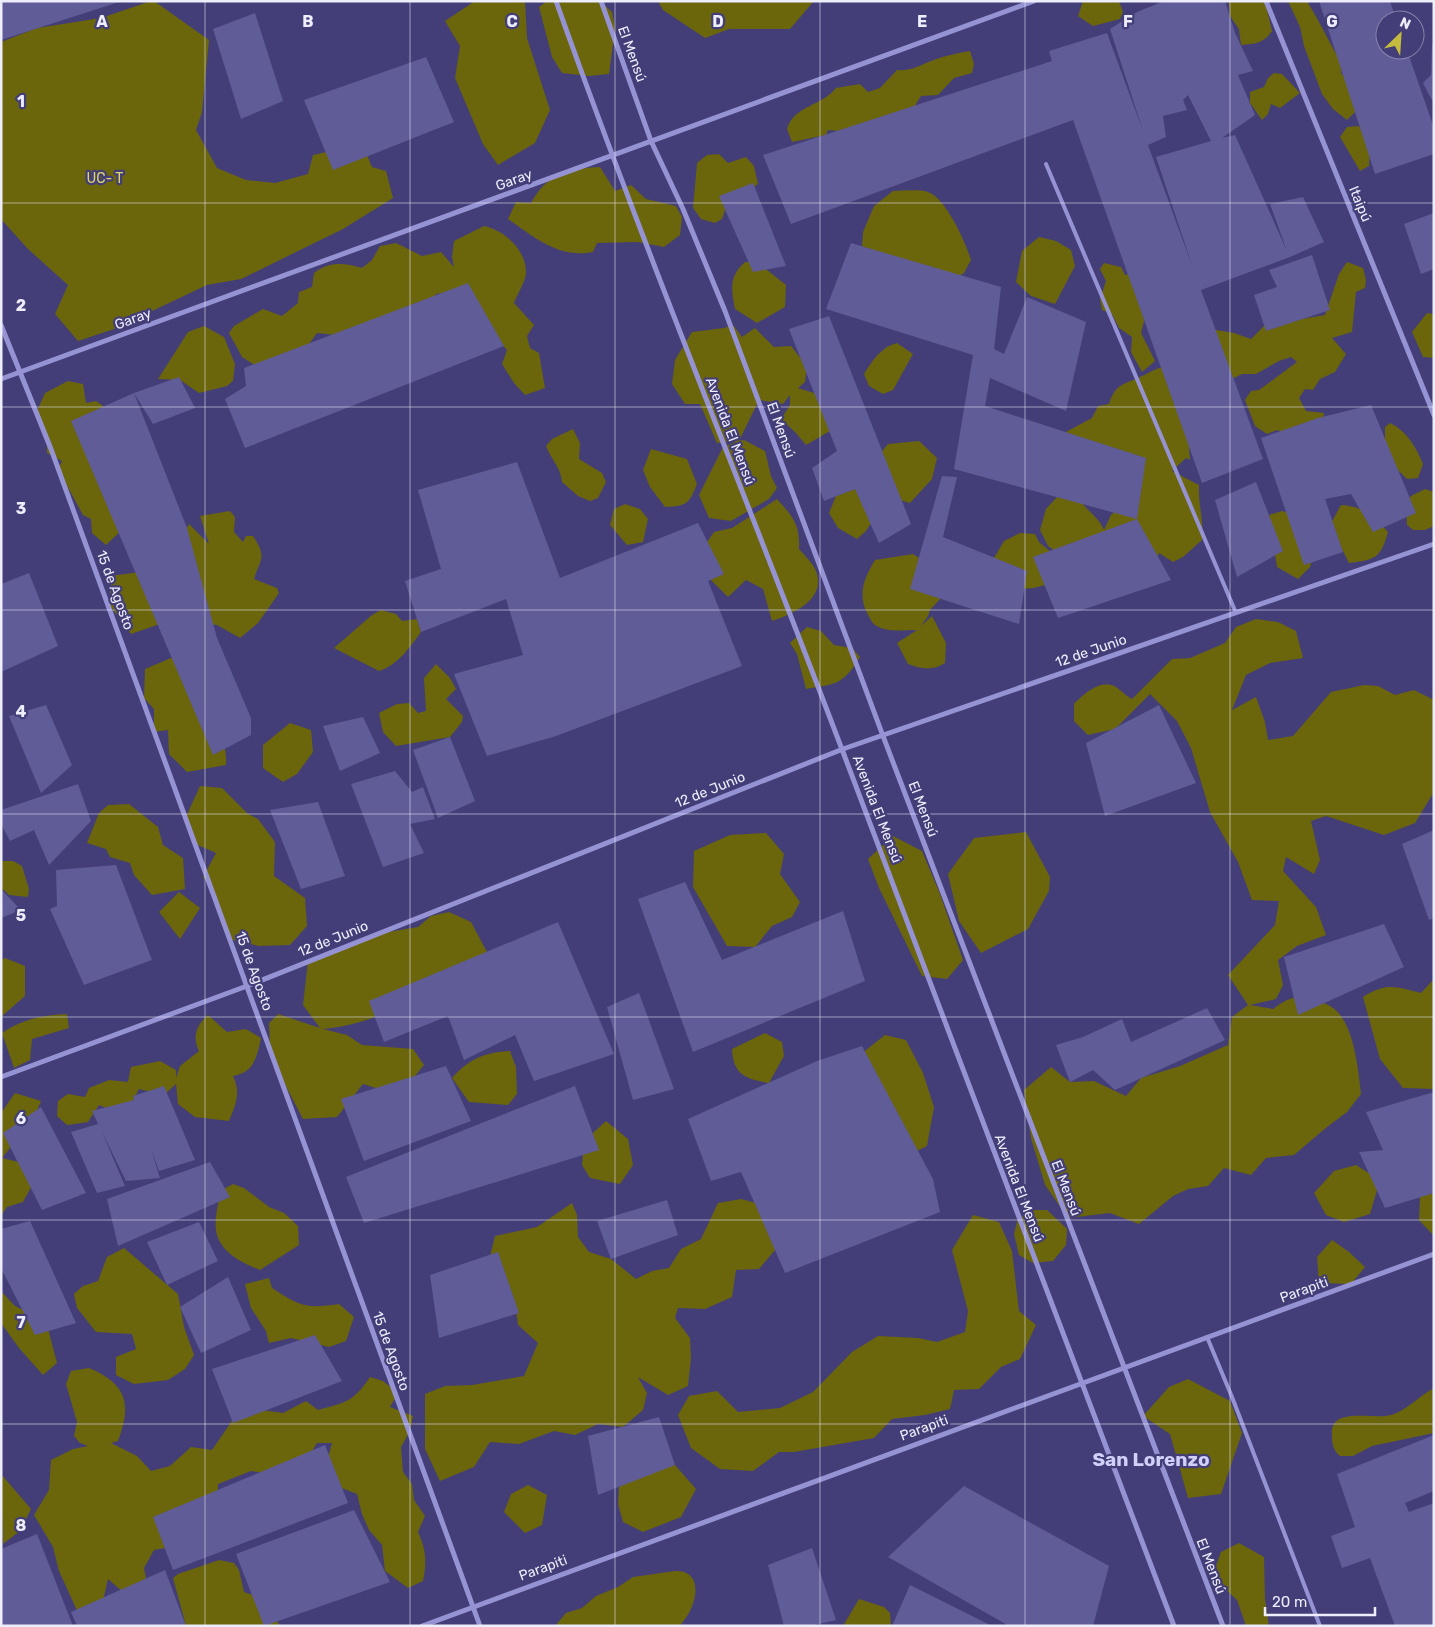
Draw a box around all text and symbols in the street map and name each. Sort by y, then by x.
north arrow [1375,10,1425,60]
text: A [96,12,108,31]
text: B [302,12,314,31]
text: C [506,12,518,31]
text: D [712,12,724,31]
text: E [917,12,927,31]
text: F [1123,12,1133,31]
text: G [1326,12,1338,31]
text: N [1397,14,1413,34]
street label: El Mensú [614,24,650,84]
text: 1 [17,92,25,111]
street label: Garay [493,165,535,194]
park label: UC- T [87,170,123,187]
street label: Itaipú [1345,184,1375,224]
text: 2 [16,296,26,315]
street label: Garay [112,304,154,333]
street label: Avenida El Mensú [702,375,758,487]
street label: El Mensú [763,400,799,460]
text: 3 [16,499,26,518]
street label: 15 de Agosto [93,548,137,632]
street label: 12 de Junio [1053,631,1129,671]
text: 4 [16,702,27,721]
street label: Avenida El Mensú [849,753,905,865]
street label: 12 de Junio [672,768,748,812]
street label: El Mensú [905,779,941,839]
text: 5 [16,906,26,925]
street label: 12 de Junio [295,917,371,961]
street label: 15 de Agosto [232,929,276,1013]
text: 6 [16,1109,26,1128]
street label: Avenida El Mensú [991,1132,1047,1244]
street label: El Mensú [1048,1158,1084,1218]
street label: Parapiti [1278,1273,1330,1307]
street label: 15 de Agosto [369,1309,413,1393]
text: 7 [16,1313,26,1332]
street label: Parapiti [898,1411,950,1445]
district label: San Lorenzo [1093,1448,1210,1471]
text: 8 [16,1516,27,1535]
street label: El Mensú [1193,1536,1229,1596]
street label: Parapiti [517,1551,569,1585]
scale bar [1265,1584,1375,1616]
text: 20 m [1272,1593,1307,1611]

